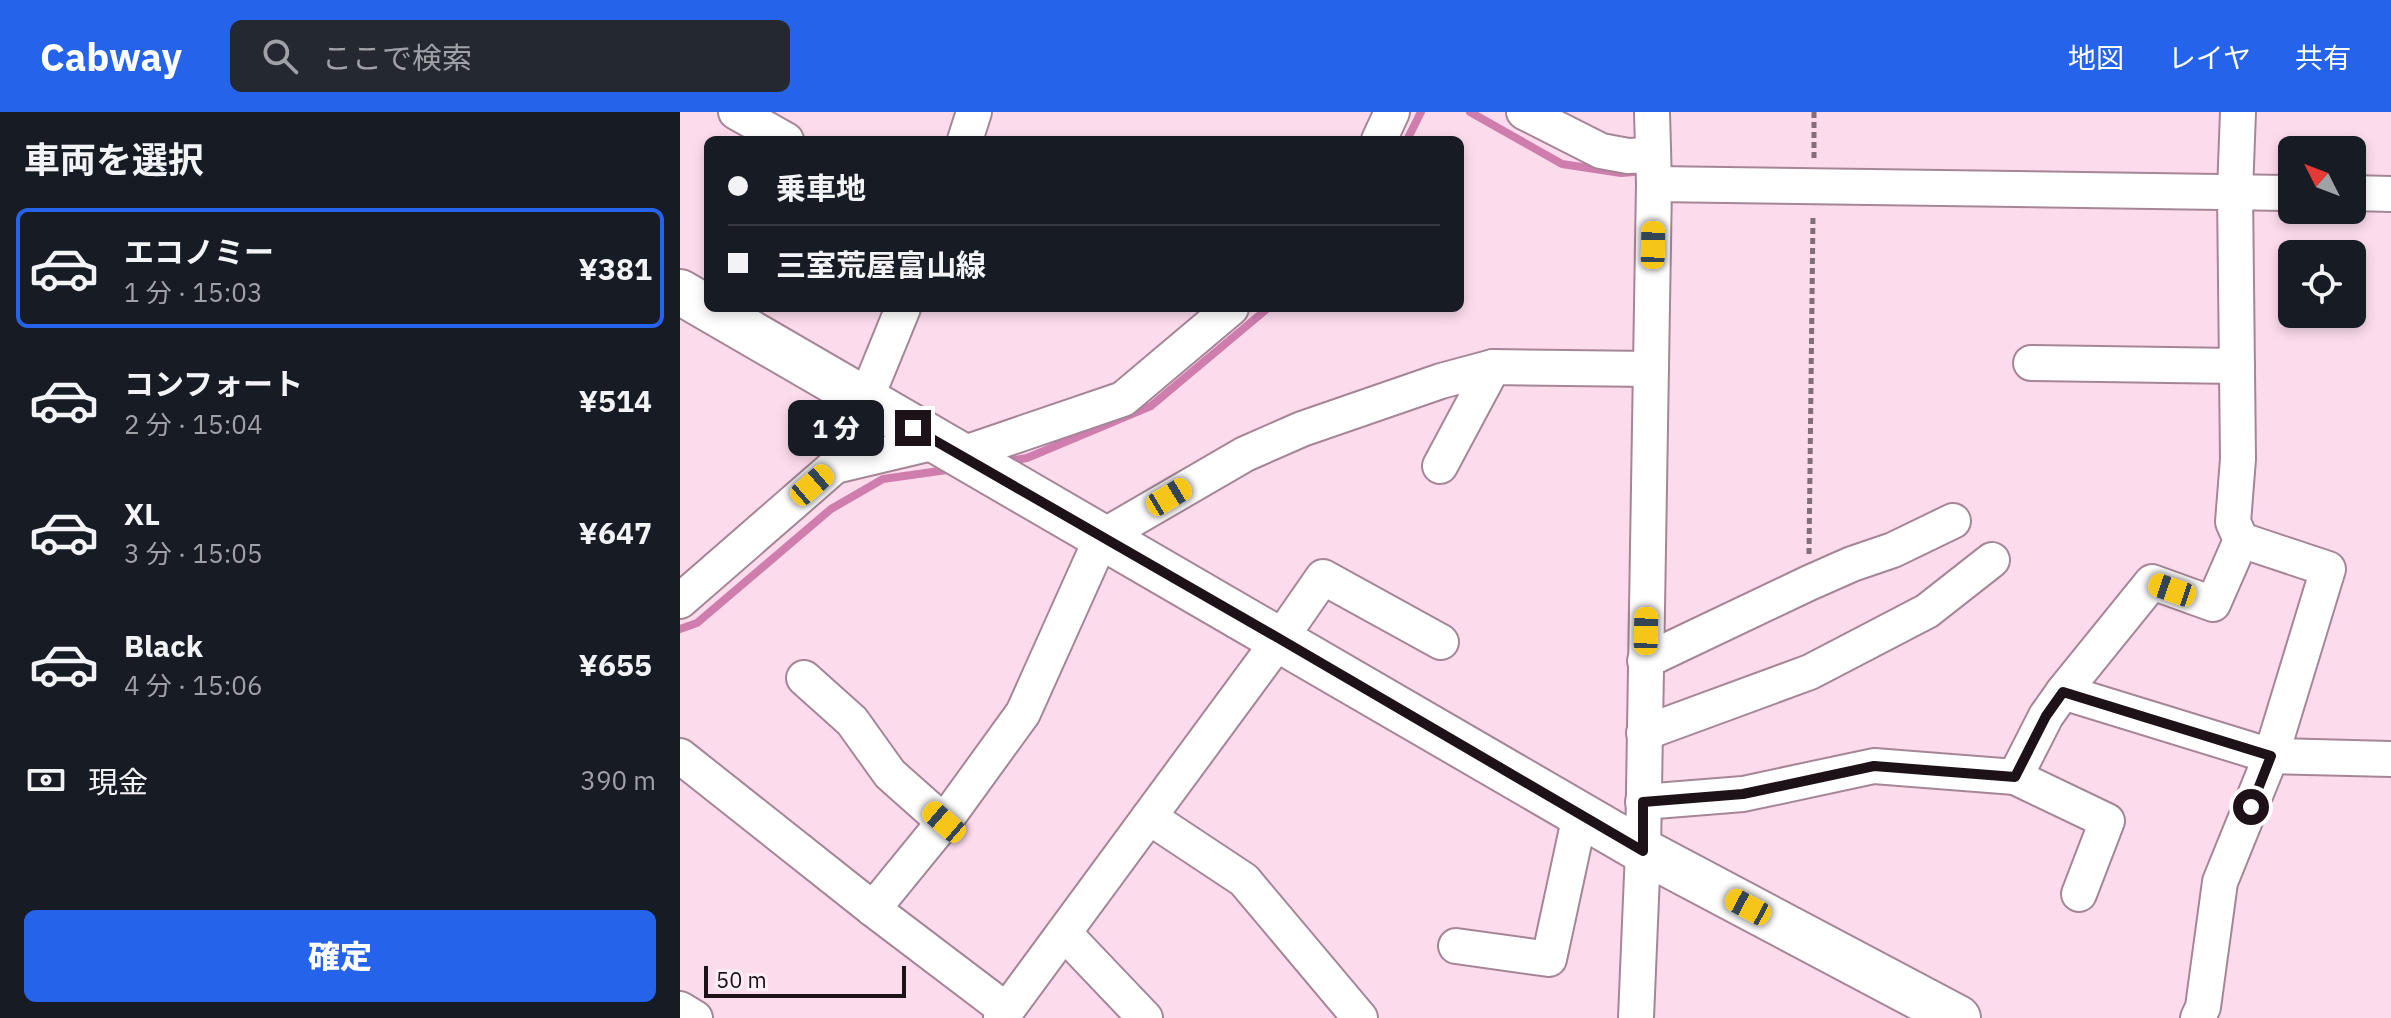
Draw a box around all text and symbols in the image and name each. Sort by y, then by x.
search box [230,20,790,92]
text: Cabway [40,32,182,81]
icon: search [258,34,302,78]
text: ここで検索 [322,38,472,77]
text: 地図 [2068,39,2124,76]
text: レイヤ [2168,39,2251,76]
text: 共有 [2295,39,2351,76]
text: 車両を選択 [24,136,204,183]
north arrow [2278,136,2366,224]
map controls [2278,136,2366,328]
text: 乗車地 [776,168,866,207]
car [1641,221,1665,269]
icon: car [28,232,100,304]
text: エコノミー [124,232,274,271]
button: locate [2278,240,2366,328]
text: 三室荒屋富山線 [776,245,986,284]
text: ¥381 [579,249,652,288]
text: 1 分 · 15:03 [124,275,262,309]
icon: car [28,364,100,436]
text: コンフォート [124,364,303,403]
text: ¥514 [579,381,652,420]
callout: 1 分 [789,400,885,456]
text: 2 分 · 15:04 [124,407,262,441]
route end [895,410,931,446]
text: 1 分 [812,411,860,445]
car [786,460,838,510]
car [1142,474,1196,520]
text: XL [124,494,160,533]
icon: car [28,496,100,568]
text: ¥647 [579,513,652,552]
text: 3 分 · 15:05 [124,536,262,570]
car [2145,571,2199,609]
car [1634,607,1658,655]
text: Black [124,626,203,665]
icon: car [28,628,100,700]
text: ¥655 [579,645,652,684]
text: 4 分 · 15:06 [124,668,262,702]
icon: cash [24,758,68,802]
text: 現金 [88,762,148,801]
text: 390 m [580,763,656,797]
route start [2233,789,2269,825]
car [918,797,970,847]
car [1721,885,1775,929]
button: 確定 [24,910,656,1002]
scale bar [704,962,906,998]
text: 50 m [716,965,767,994]

